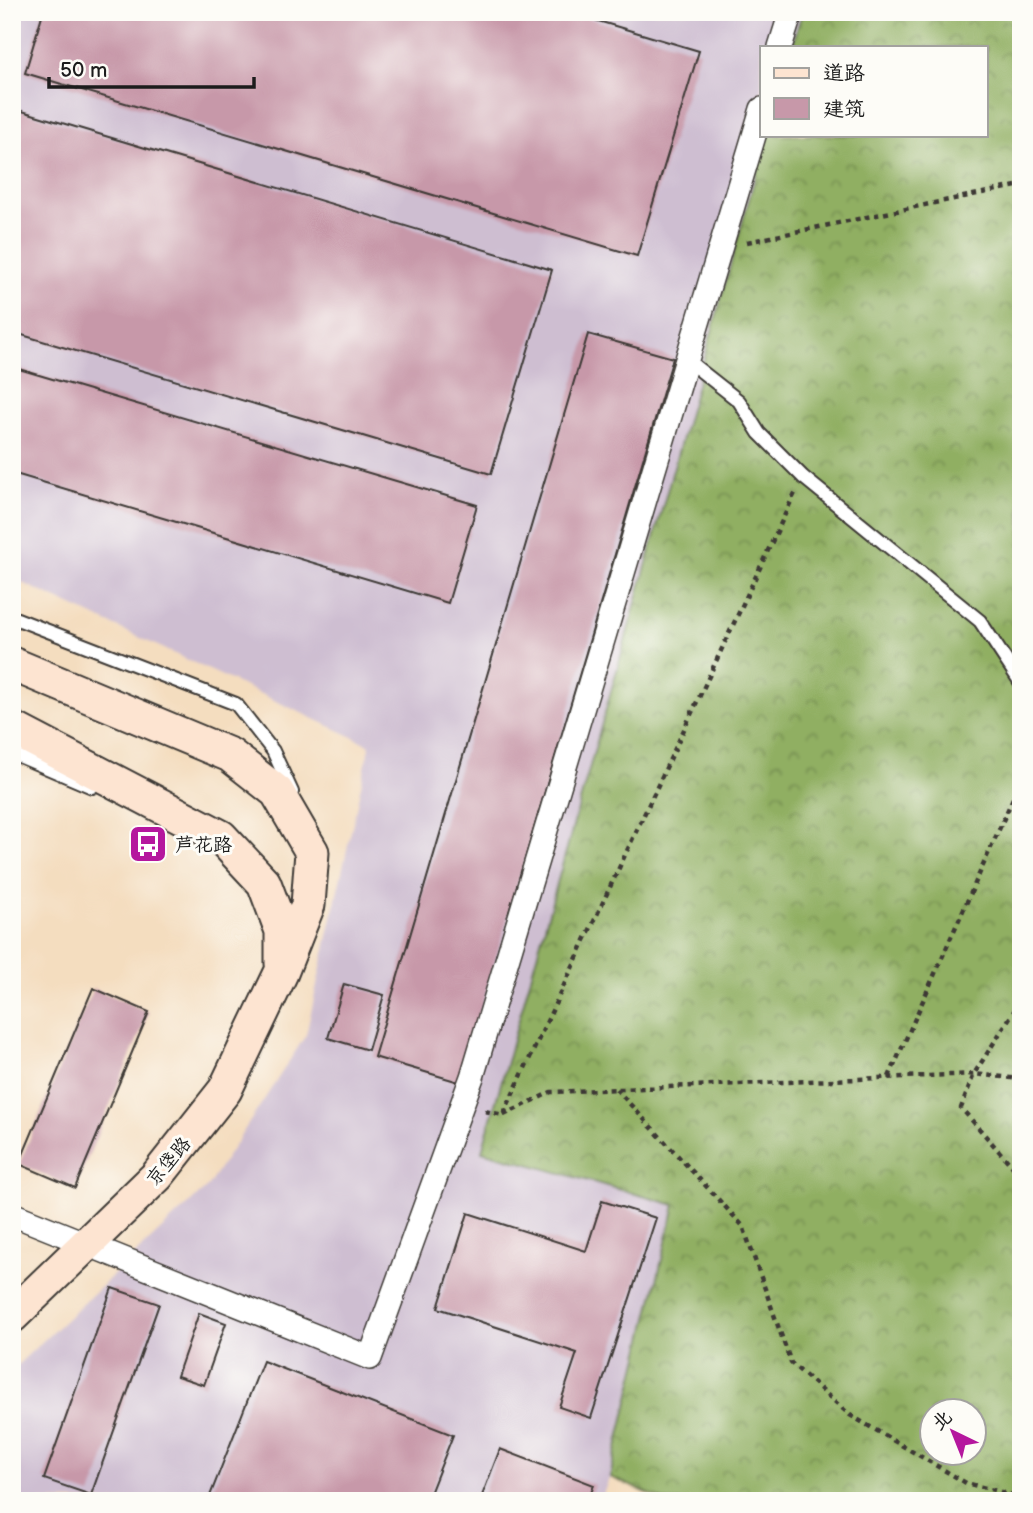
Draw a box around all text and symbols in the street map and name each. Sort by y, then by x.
scale bar [49,46,254,90]
legend [760,46,988,136]
text: 50 m [60,58,107,83]
text: 道路 [823,61,865,86]
text: 建筑 [823,97,865,122]
bus stop icon: 芦花路 [127,823,169,865]
place label: 芦花路 [175,834,232,857]
street label: 京垡路 [142,1133,196,1191]
north arrow [918,1398,988,1468]
text: 北 [928,1406,957,1436]

